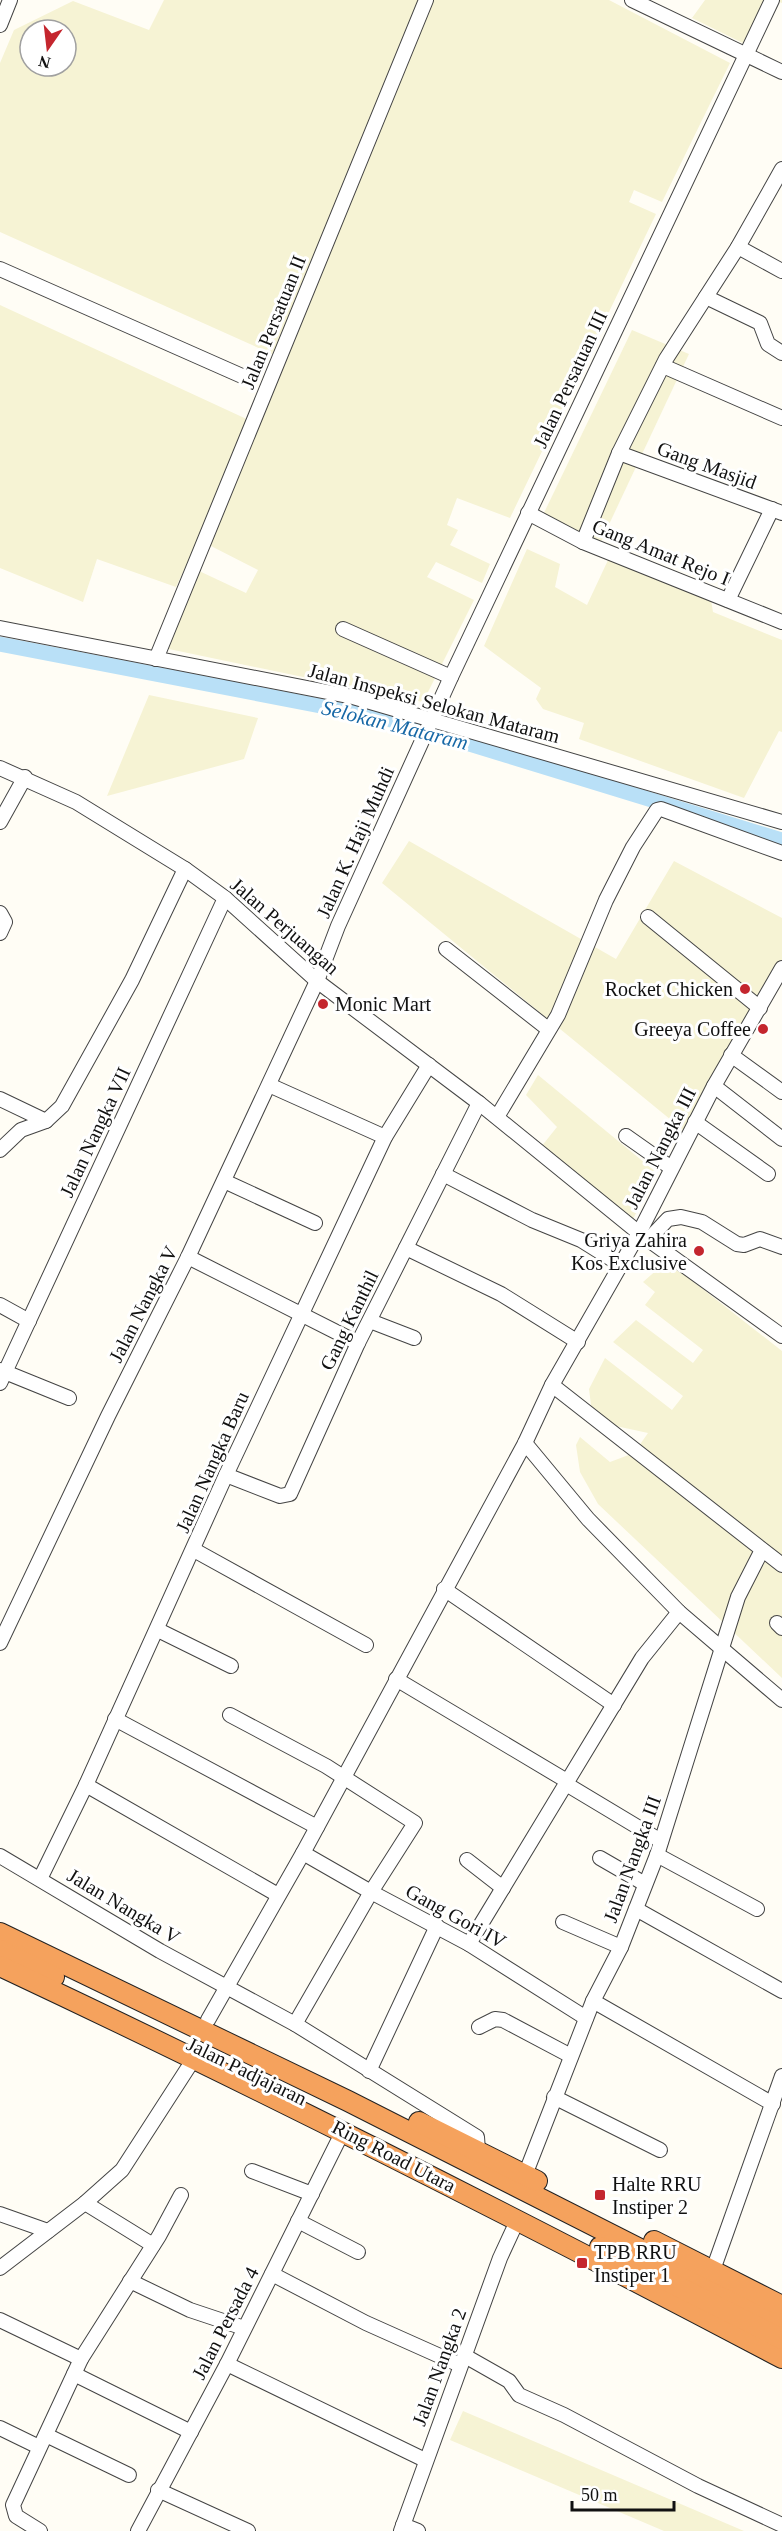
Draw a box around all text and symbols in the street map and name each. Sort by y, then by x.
north arrow [18,18,78,78]
text: N [36,52,52,72]
street label: Jalan Persatuan II [236,252,310,392]
street label: Jalan Persatuan III [529,307,611,451]
street label: Gang Masjid [654,437,760,494]
street label: Gang Amat Rejo I [589,514,733,590]
street label: Jalan Inspeksi Selokan Mataram [306,658,562,748]
water label: Selokan Mataram [319,695,471,755]
street label: Jalan K. Haji Muhdi [312,763,399,921]
street label: Jalan Perjuangan [226,873,344,980]
place label: Rocket Chicken [605,978,733,1000]
marker: Rocket Chicken [738,982,752,996]
place label: Monic Mart [335,993,432,1015]
marker: Monic Mart [316,997,330,1011]
place label: Greeya Coffee [634,1018,751,1041]
marker: Greeya Coffee [756,1022,770,1036]
street label: Jalan Nangka VII [55,1064,136,1201]
street label: Jalan Nangka III [620,1084,701,1213]
place label: Griya Zahira Kos Exclusive [571,1229,687,1274]
street label: Jalan Nangka V [104,1242,183,1366]
marker: Griya Zahira Kos Exclusive [692,1244,706,1258]
street label: Gang Kanthil [315,1266,384,1374]
street label: Jalan Nangka Baru [171,1388,254,1536]
street label: Jalan Nangka III [599,1793,666,1926]
street label: Jalan Nangka V [63,1864,185,1949]
street label: Gang Gori IV [402,1879,510,1954]
street label: Jalan Padjajaran [183,2033,310,2110]
street label: Ring Road Utara [328,2115,459,2198]
place label: Halte RRU Instiper 2 [612,2173,702,2219]
marker: Halte RRU Instiper 2 [593,2188,607,2202]
place label: TPB RRU Instiper 1 [594,2241,677,2287]
marker: TPB RRU Instiper 1 [575,2256,589,2270]
street label: Jalan Persada 4 [187,2263,263,2383]
street label: Jalan Nangka 2 [408,2305,471,2429]
scale bar [572,2474,674,2512]
text: 50 m [581,2485,618,2505]

